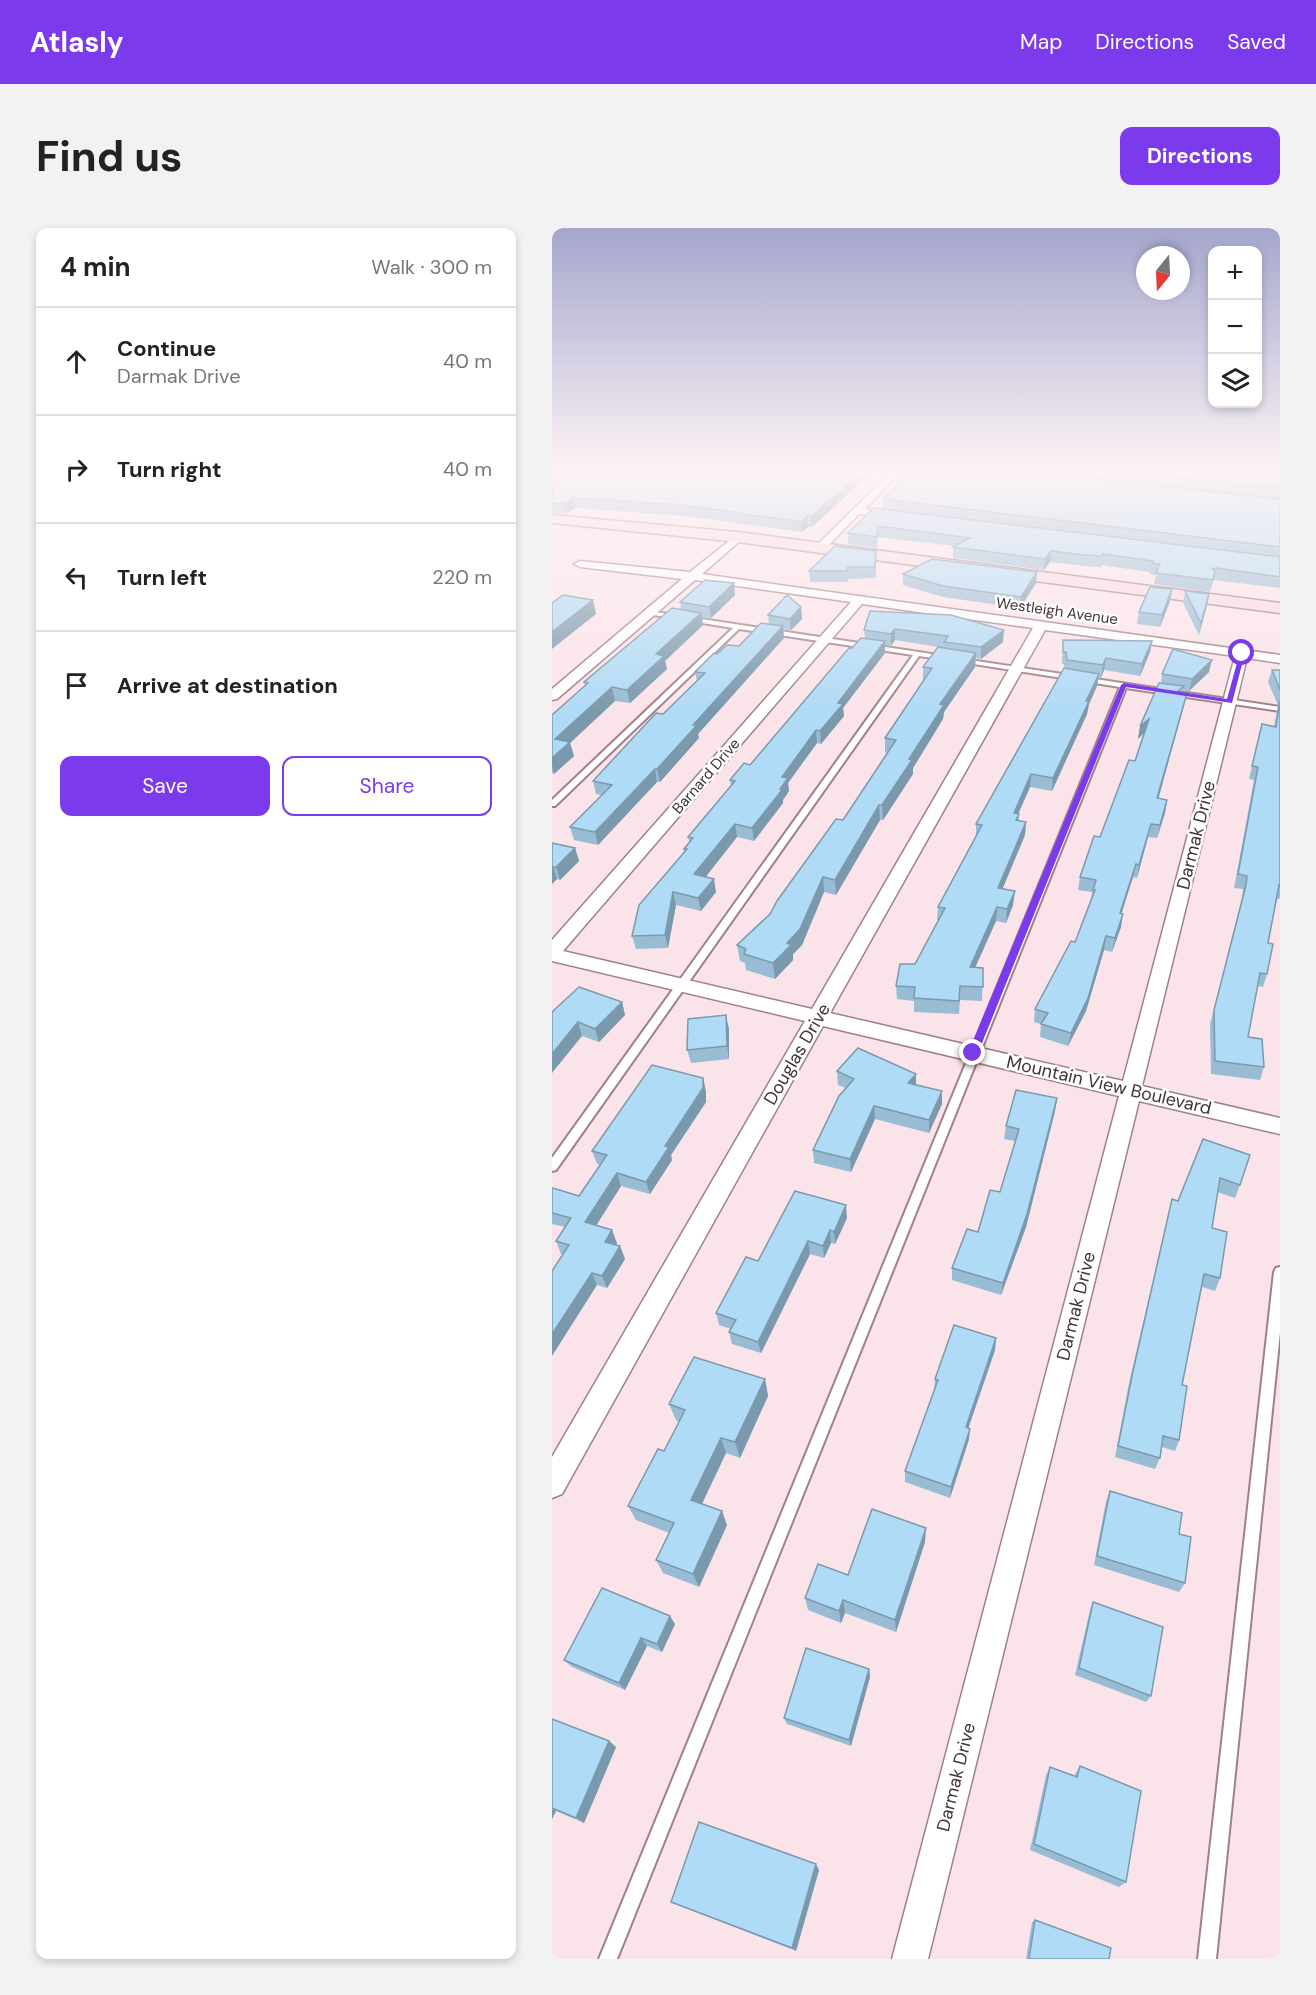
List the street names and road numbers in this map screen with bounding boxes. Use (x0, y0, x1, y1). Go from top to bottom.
street label: Westleigh Avenue (995, 593, 1119, 629)
street label: Barnard Drive (668, 734, 744, 818)
street label: Darmak Drive (1171, 778, 1221, 892)
street label: Douglas Drive (758, 999, 836, 1109)
street label: Mountain View Boulevard (1004, 1050, 1214, 1120)
street label: Darmak Drive (1051, 1249, 1101, 1363)
street label: Darmak Drive (931, 1720, 981, 1834)

